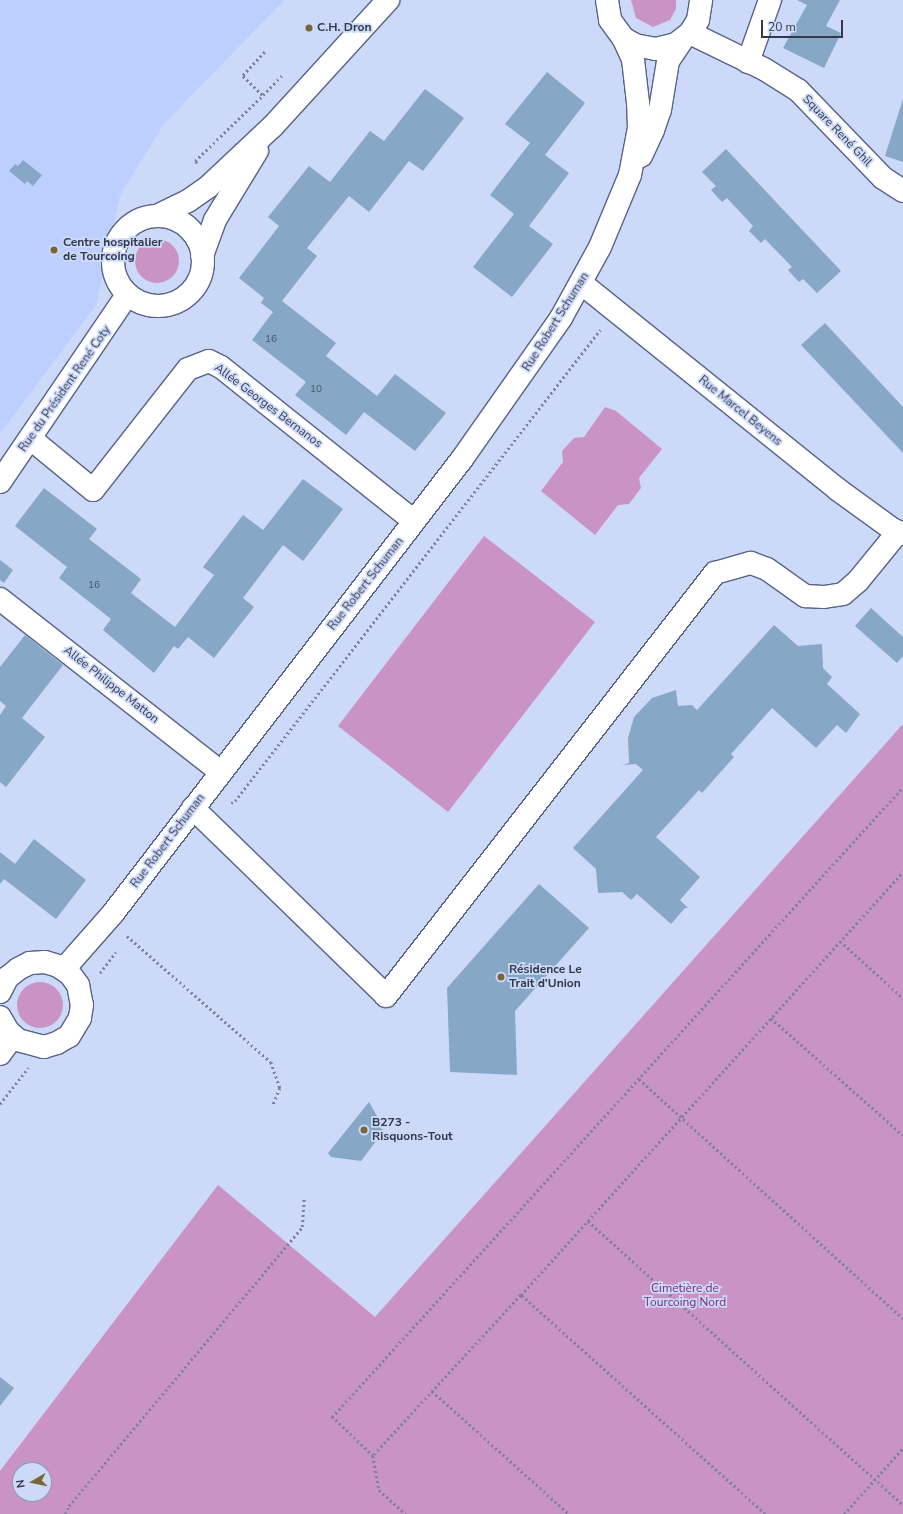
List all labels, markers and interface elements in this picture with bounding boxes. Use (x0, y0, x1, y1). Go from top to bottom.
scale bar (763, 12, 845, 38)
text: 20 m (768, 19, 796, 35)
place label: C.H. Dron (317, 21, 371, 35)
marker: C.H. Dron (304, 23, 314, 33)
street label: Square René Ghil (799, 92, 875, 170)
place label: Centre hospitalier de Tourcoing (63, 236, 163, 264)
marker: Centre hospitalier de Tourcoing (48, 244, 60, 256)
street label: Rue Robert Schuman (520, 270, 592, 374)
street label: Rue du Président René Coty (16, 323, 114, 455)
house number: 16 (265, 334, 277, 346)
street label: Allée Georges Bernanos (211, 361, 325, 451)
street label: Rue Marcel Beyens (695, 373, 785, 449)
house number: 10 (310, 384, 322, 396)
street label: Rue Robert Schuman (325, 535, 407, 633)
house number: 16 (88, 580, 100, 592)
street label: Allée Philippe Matton (60, 643, 162, 727)
street label: Rue Robert Schuman (128, 791, 208, 891)
place label: Résidence Le Trait d’Union (509, 963, 582, 991)
marker: Résidence Le Trait d’Union (496, 972, 506, 982)
place label: B273 - Risquons-Tout (372, 1116, 453, 1144)
marker: B273 - Risquons-Tout (359, 1125, 369, 1135)
park label: Cimetière de Tourcoing Nord (644, 1282, 726, 1310)
north arrow (12, 1462, 52, 1502)
text: N (13, 1479, 29, 1489)

